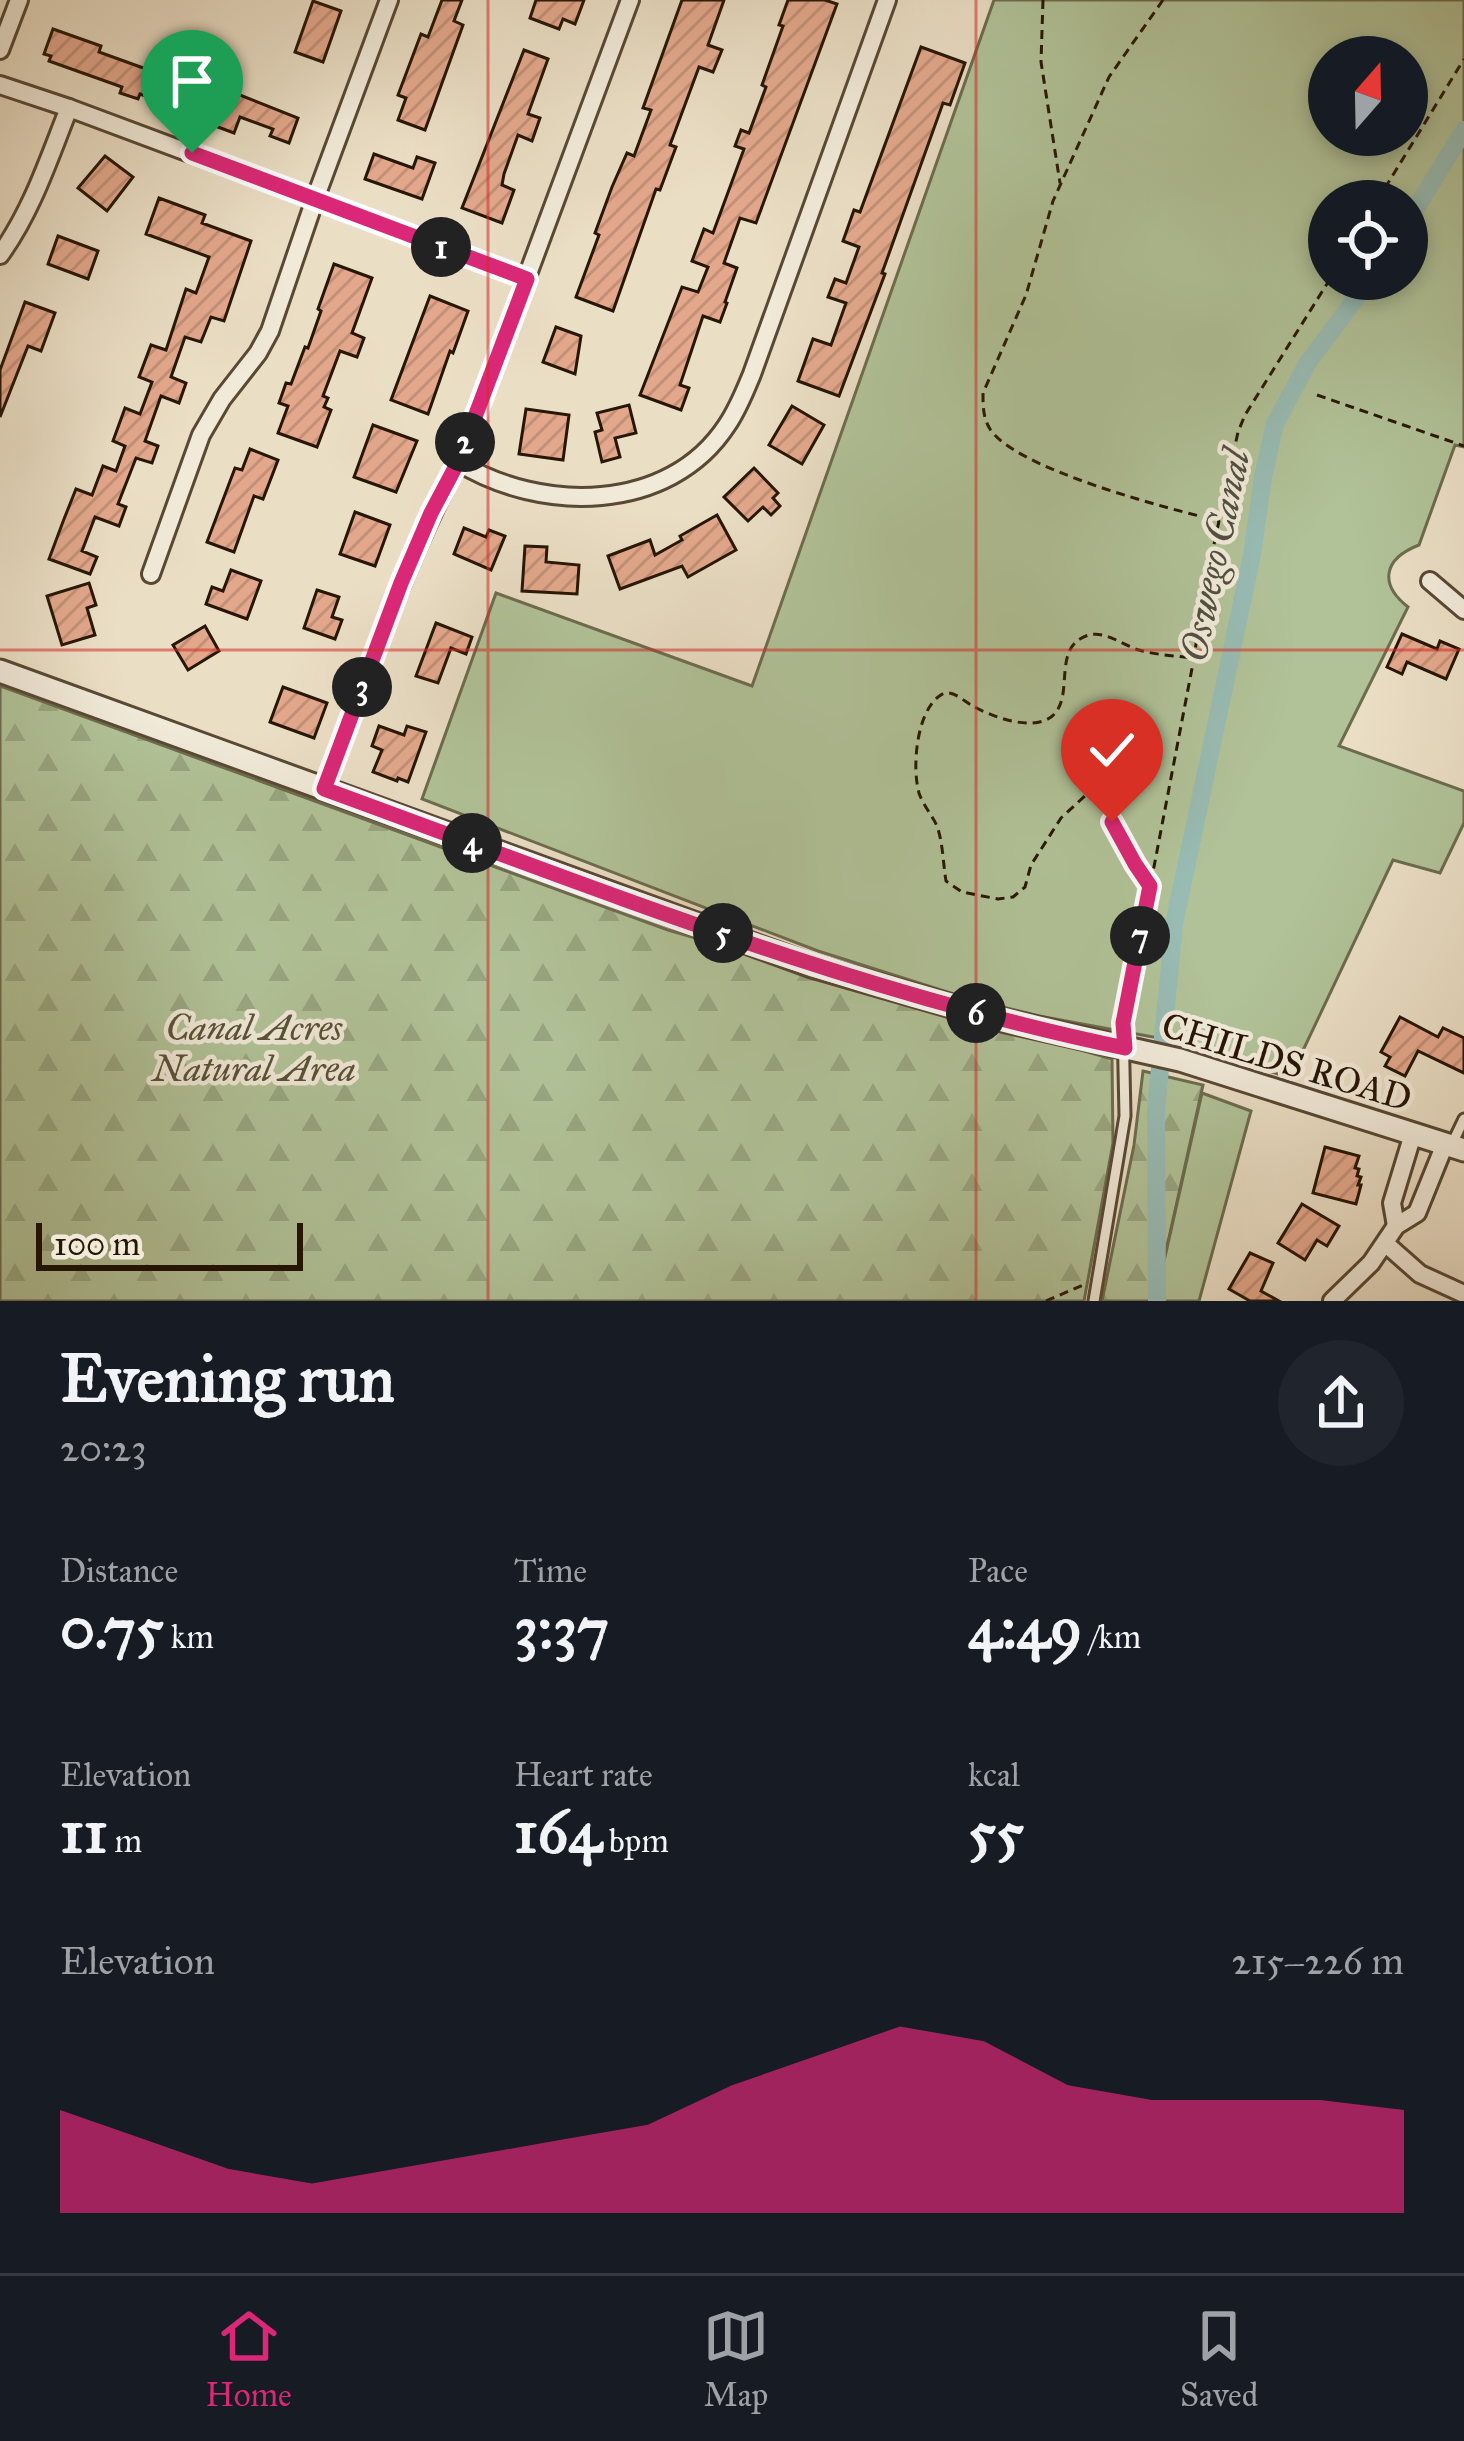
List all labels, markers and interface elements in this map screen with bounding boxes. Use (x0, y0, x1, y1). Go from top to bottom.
pin (141, 30, 243, 153)
north arrow (1308, 36, 1428, 156)
map controls (1308, 36, 1428, 300)
icon: arrive (159, 48, 225, 114)
button: locate (1308, 180, 1428, 300)
pin: 1 (411, 217, 471, 277)
text: 1 (434, 227, 448, 267)
pin: 2 (435, 412, 495, 472)
text: 2 (457, 422, 473, 462)
water label: Oswego Canal (1169, 442, 1262, 665)
pin: 3 (332, 657, 392, 717)
text: 3 (355, 667, 369, 707)
pin (1061, 699, 1163, 822)
icon: check (1079, 717, 1145, 783)
pin: 4 (442, 813, 502, 873)
text: 4 (463, 823, 481, 863)
pin: 5 (693, 903, 753, 963)
pin: 7 (1110, 906, 1170, 966)
text: 5 (715, 913, 731, 953)
text: 7 (1131, 916, 1149, 956)
pin: 6 (946, 983, 1006, 1043)
text: 6 (968, 993, 984, 1033)
street label: CHILDS ROAD (1157, 1003, 1417, 1121)
park label: Canal Acres Natural Area (150, 1006, 356, 1091)
scale bar (36, 1217, 303, 1270)
text: 100 m (54, 1224, 140, 1264)
text: Evening run (60, 1338, 395, 1419)
button: share (1278, 1340, 1404, 1466)
text: 20:23 (60, 1424, 147, 1472)
text: Distance (60, 1551, 178, 1591)
text: Time (514, 1551, 587, 1591)
text: Pace (968, 1551, 1028, 1591)
text: 0.75 (60, 1591, 164, 1664)
text: 3:37 (514, 1591, 609, 1664)
text: 4:49 (968, 1591, 1082, 1664)
text: km (164, 1617, 214, 1657)
text: /km (1082, 1617, 1141, 1657)
text: Elevation (60, 1755, 191, 1795)
text: Heart rate (514, 1755, 653, 1795)
text: kcal (968, 1755, 1020, 1795)
text: 11 (60, 1795, 107, 1868)
text: 164 (514, 1795, 602, 1868)
text: 55 (968, 1795, 1024, 1868)
text: m (107, 1821, 142, 1861)
text: bpm (602, 1821, 669, 1861)
text: Elevation (60, 1937, 215, 1985)
text: 215–226 m (1232, 1937, 1404, 1985)
tab: Home (206, 2303, 292, 2415)
tab: Map (703, 2303, 769, 2415)
tab: Saved (1180, 2303, 1258, 2415)

